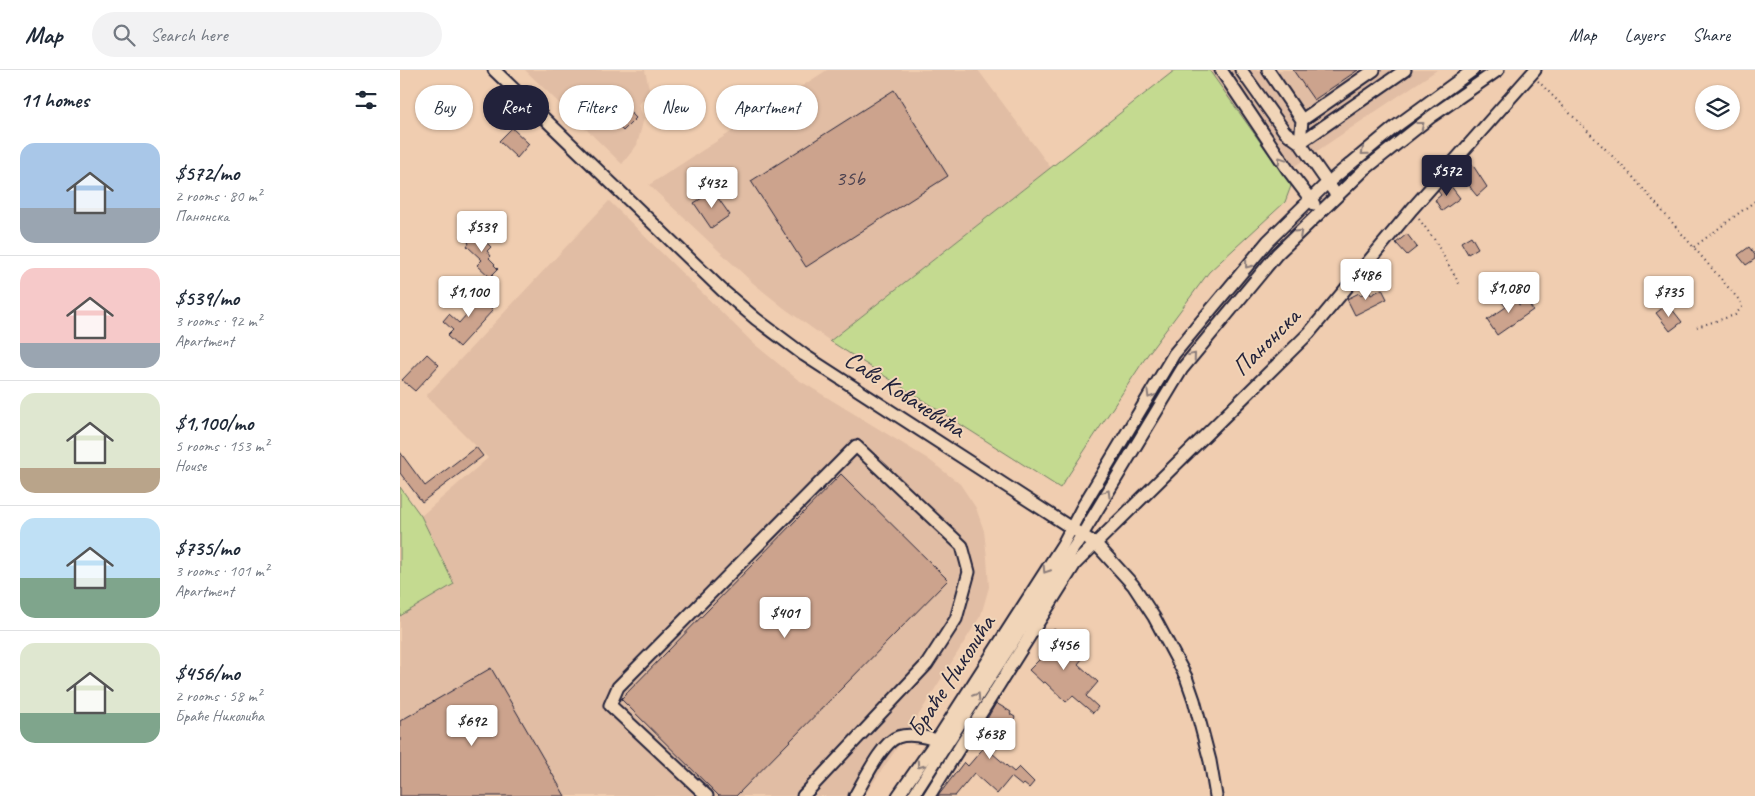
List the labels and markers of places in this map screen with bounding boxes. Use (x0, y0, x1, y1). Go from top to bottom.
pin: $572 (1417, 154, 1477, 197)
pin: $432 (682, 166, 742, 209)
pin: $539 (452, 210, 512, 253)
pin: $486 (1336, 258, 1396, 301)
pin: $1,080 (1468, 272, 1550, 314)
pin: $1,100 (428, 276, 510, 318)
pin: $735 (1639, 276, 1699, 318)
pin: $401 (755, 596, 815, 639)
pin: $456 (1034, 628, 1094, 671)
pin: $692 (442, 704, 502, 747)
pin: $638 (960, 718, 1020, 760)

